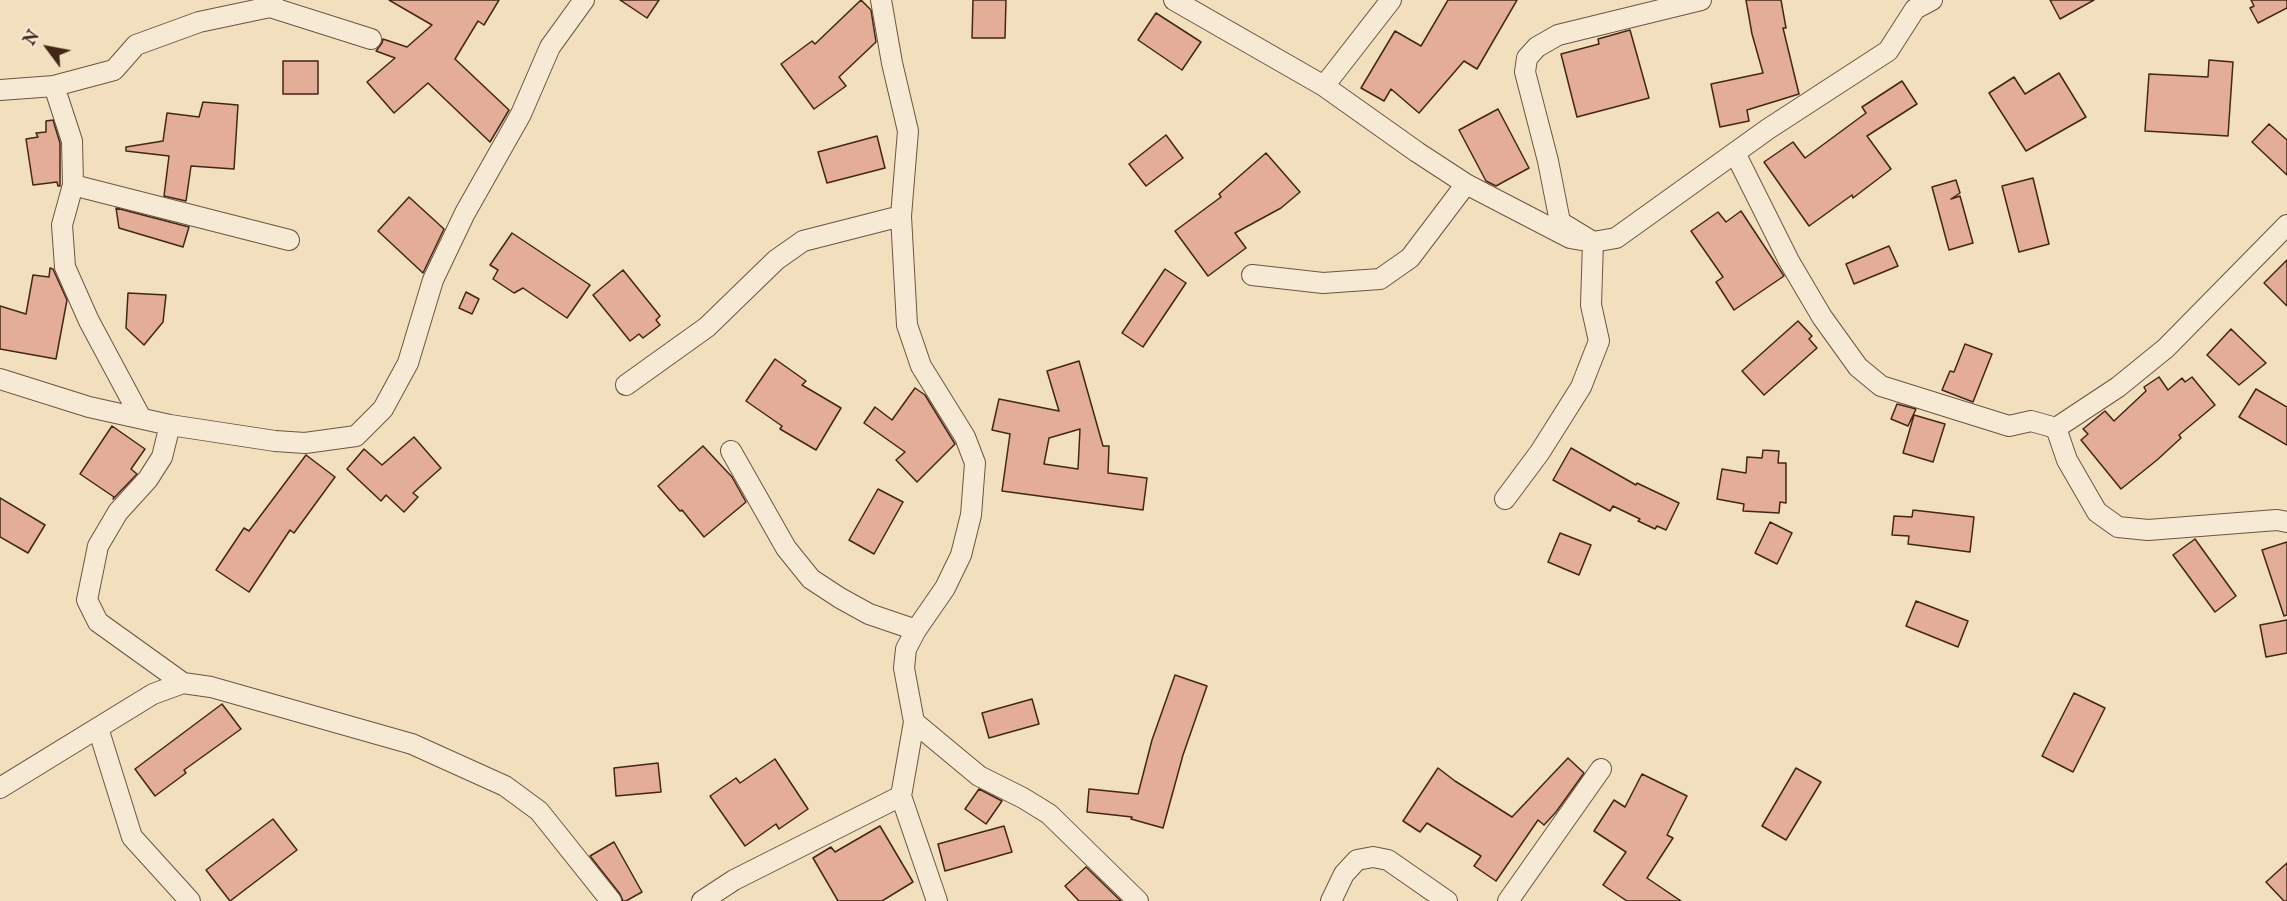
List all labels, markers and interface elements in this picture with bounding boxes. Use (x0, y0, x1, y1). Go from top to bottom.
north arrow (18, 18, 78, 78)
text: N (21, 27, 45, 50)

